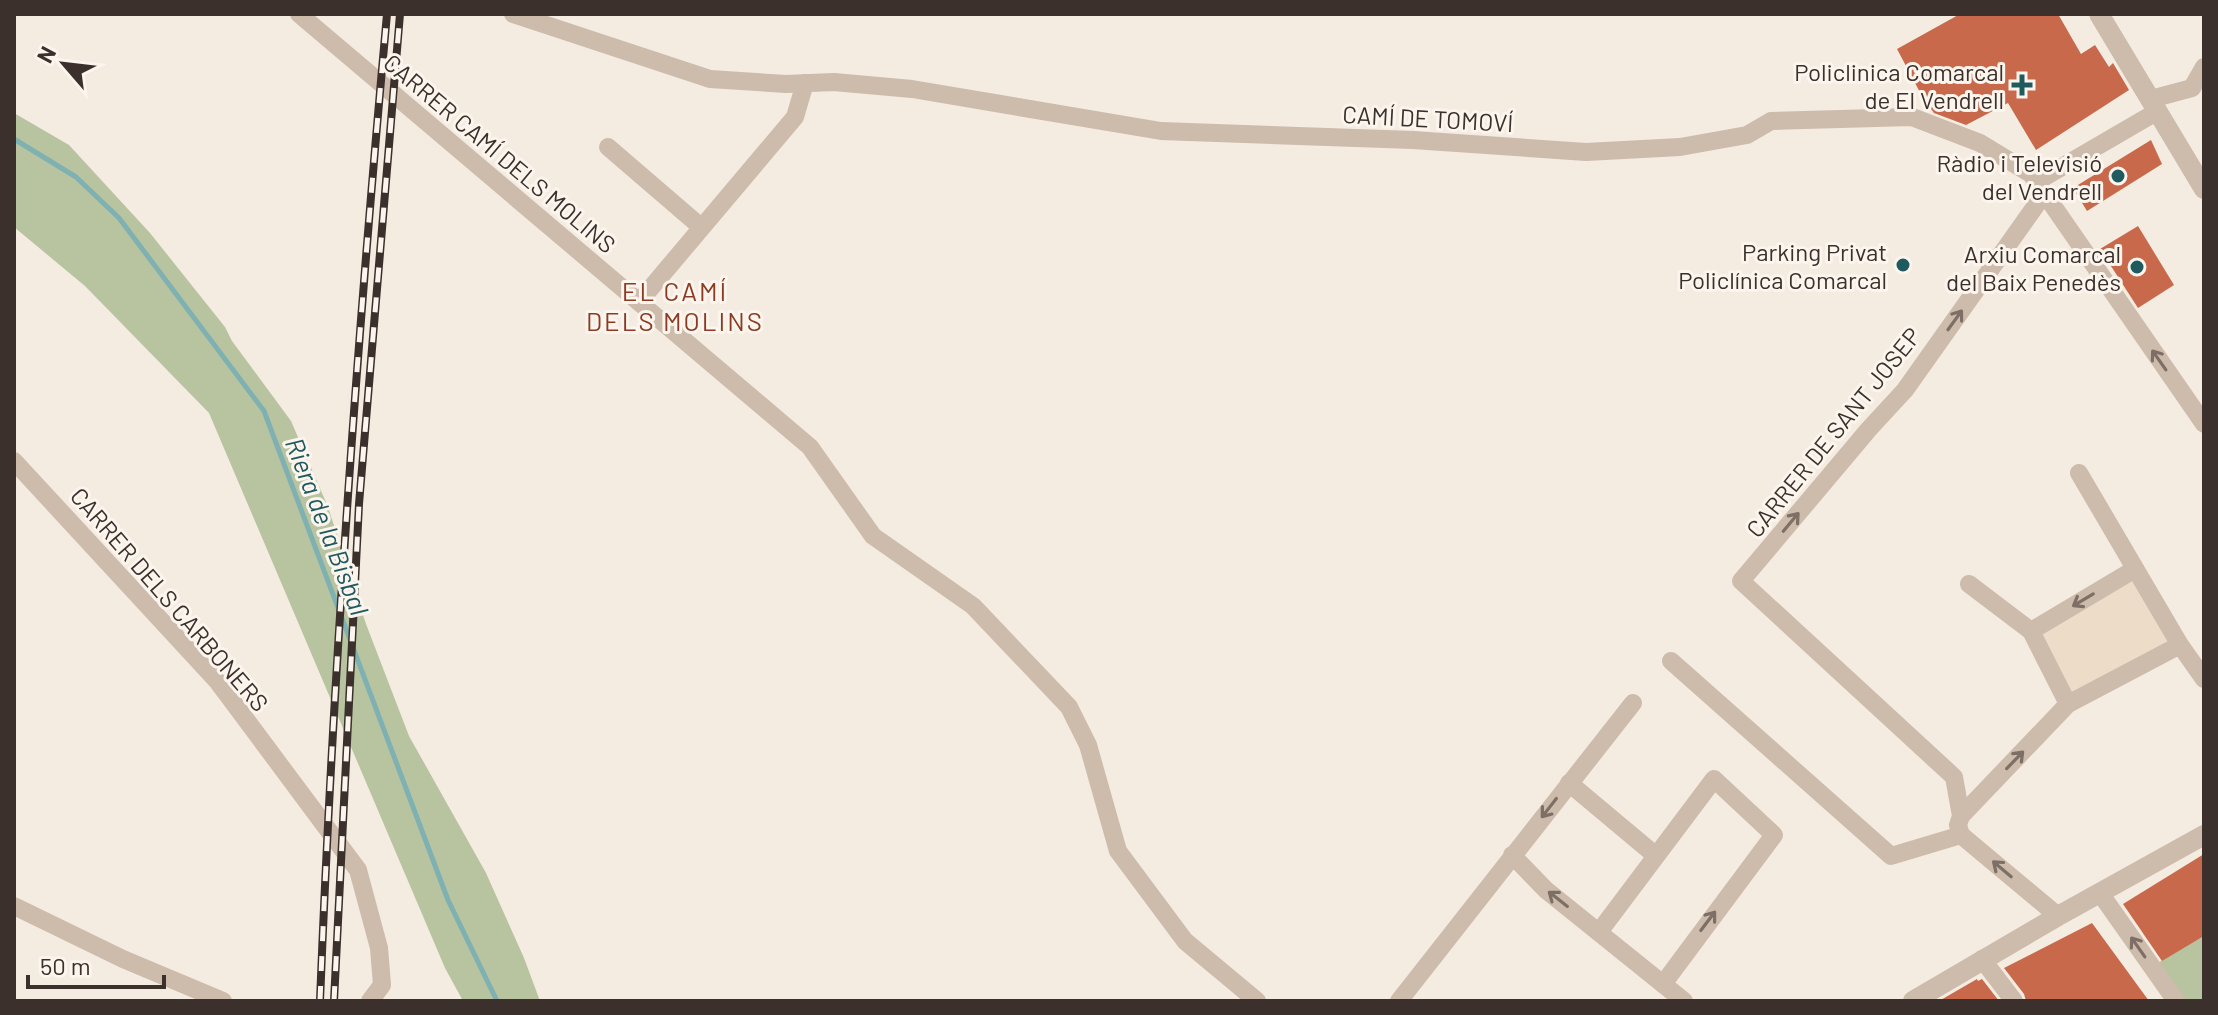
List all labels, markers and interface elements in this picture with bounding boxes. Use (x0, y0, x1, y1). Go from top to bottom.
north arrow (24, 24, 104, 104)
text: N (31, 42, 60, 67)
street label: CARRER CAMÍ DELS MOLINS (378, 47, 622, 259)
place label: Policlinica Comarcal de El Vendrell (1794, 57, 2004, 114)
marker: Policlinica Comarcal de El Vendrell (2011, 74, 2033, 96)
street label: CAMÍ DE TOMOVÍ (1342, 99, 1514, 137)
place label: Ràdio i Televisió del Vendrell (1936, 148, 2102, 205)
marker: Ràdio i Televisió del Vendrell (2109, 167, 2127, 185)
place label: Parking Privat Policlínica Comarcal (1678, 237, 1887, 294)
place label: Arxiu Comarcal del Baix Penedès (1946, 239, 2121, 296)
marker: Parking Privat Policlínica Comarcal (1894, 256, 1912, 274)
marker: Arxiu Comarcal del Baix Penedès (2128, 258, 2146, 276)
district label: EL CAMÍ DELS MOLINS (586, 275, 764, 336)
one-way arrow (1946, 310, 1963, 331)
street label: CARRER DE SANT JOSEP (1740, 321, 1926, 543)
one-way arrow (2151, 350, 2167, 372)
water label: Riera de la Bisbal (280, 433, 376, 619)
street label: CARRER DELS CARBONERS (65, 481, 275, 717)
one-way arrow (1782, 512, 1800, 532)
one-way arrow (2072, 592, 2095, 608)
one-way arrow (2006, 750, 2025, 770)
one-way arrow (1540, 797, 1558, 818)
one-way arrow (1992, 860, 2012, 878)
one-way arrow (1548, 891, 1569, 908)
one-way arrow (1700, 911, 1717, 932)
one-way arrow (2130, 936, 2146, 958)
scale bar (28, 939, 164, 989)
text: 50 m (40, 951, 91, 980)

